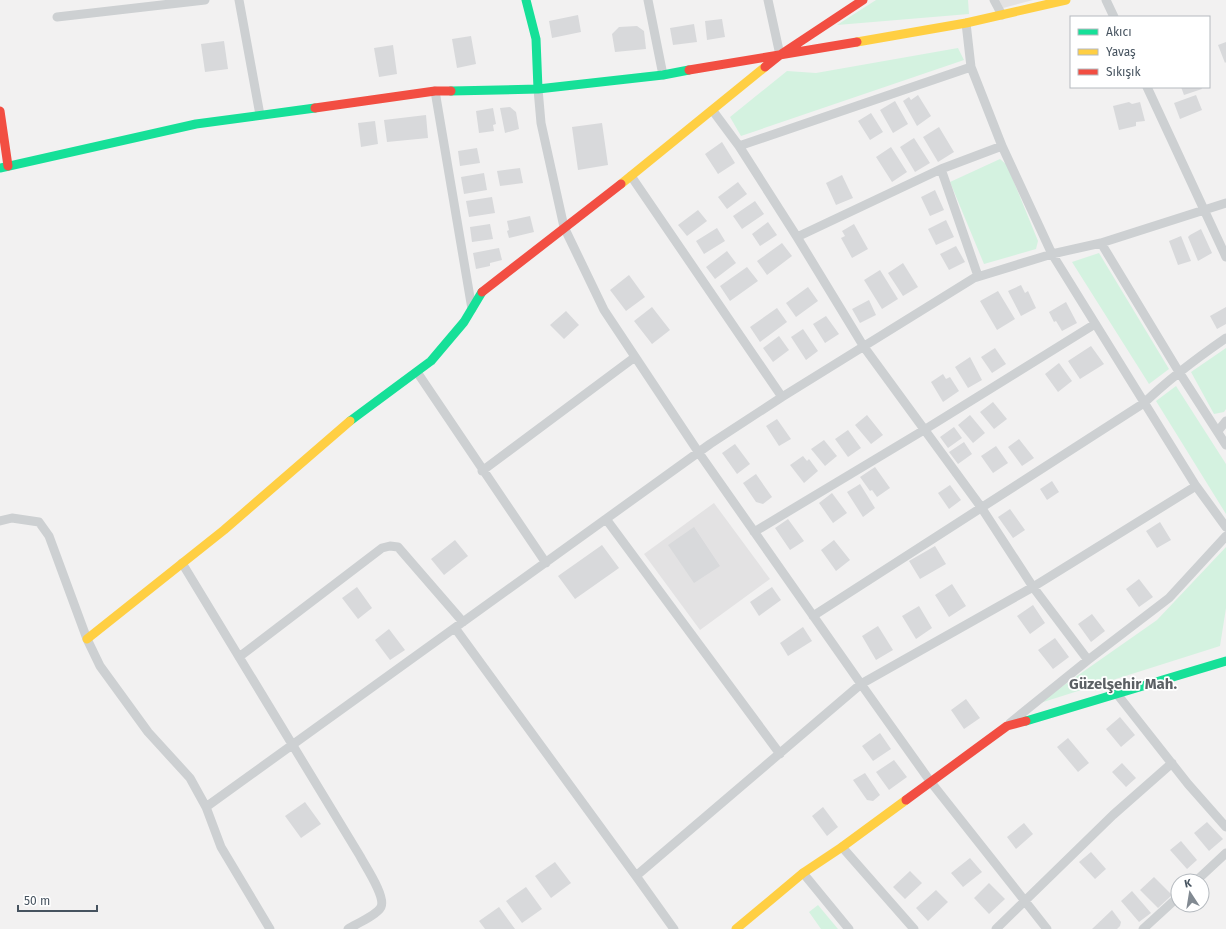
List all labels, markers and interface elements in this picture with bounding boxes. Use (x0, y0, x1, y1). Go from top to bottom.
legend (1070, 16, 1210, 88)
text: Akıcı (1106, 25, 1132, 39)
text: Yavaş (1106, 45, 1136, 59)
text: Sıkışık (1106, 65, 1141, 79)
district label: Güzelşehir Mah. (1069, 675, 1177, 694)
north arrow (1170, 873, 1210, 913)
text: K (1183, 876, 1194, 891)
scale bar (18, 887, 97, 913)
text: 50 m (24, 894, 50, 908)

